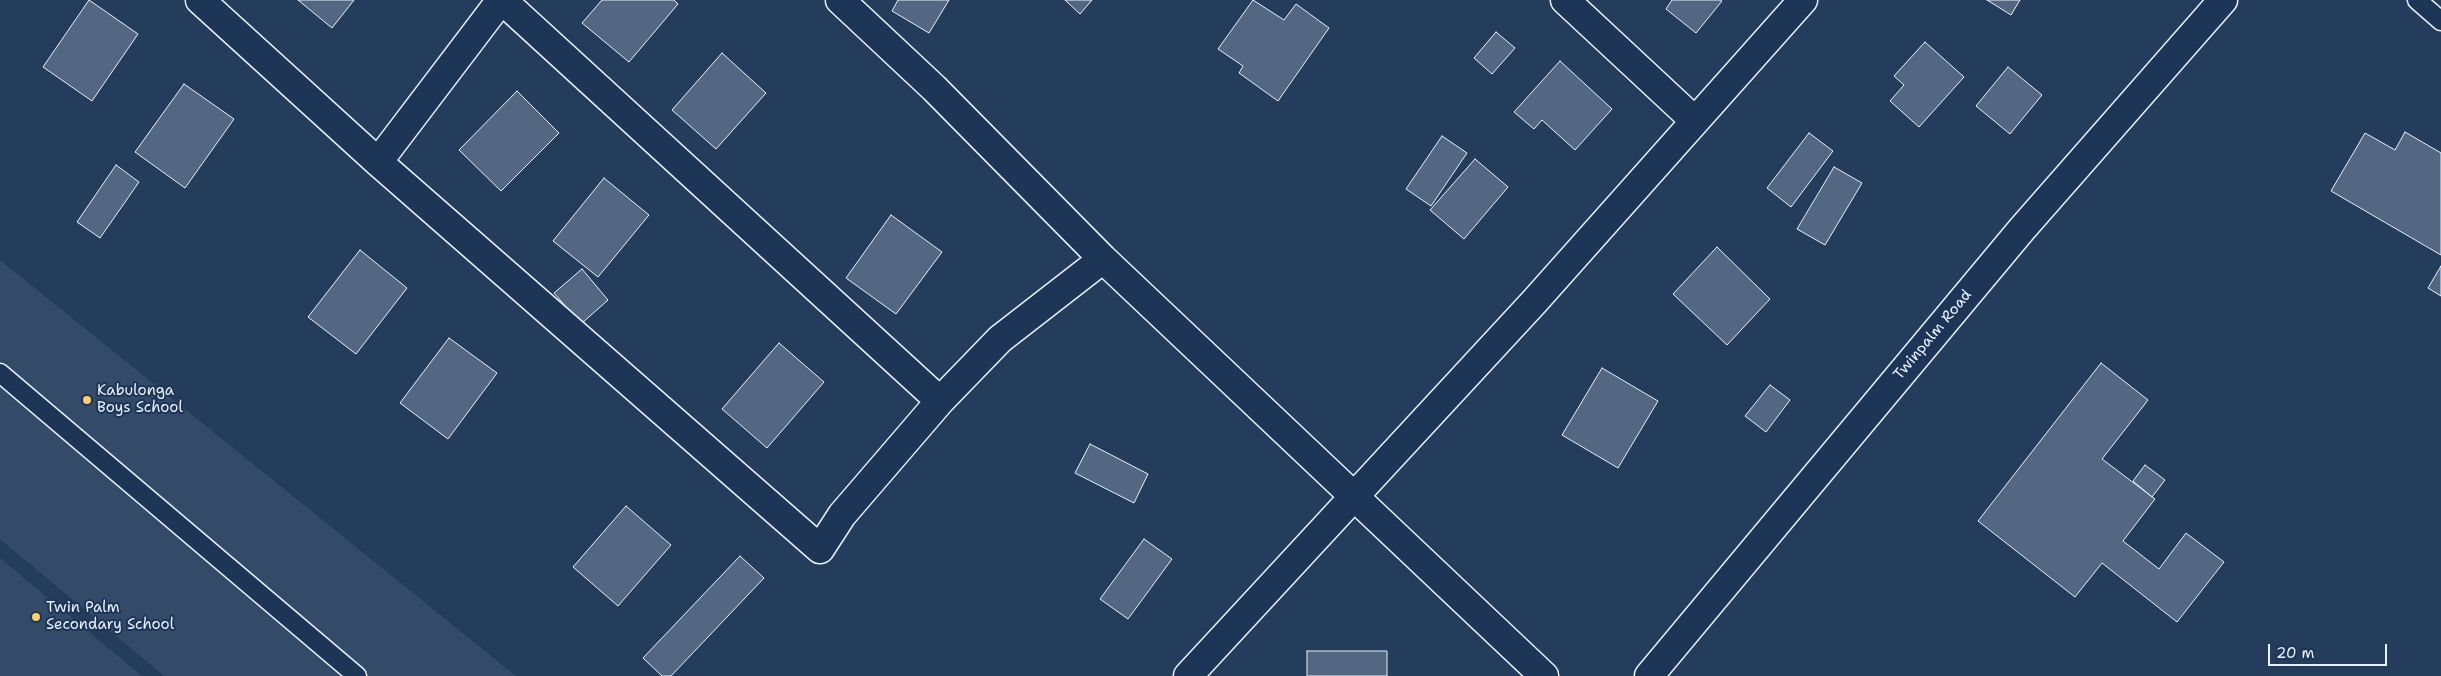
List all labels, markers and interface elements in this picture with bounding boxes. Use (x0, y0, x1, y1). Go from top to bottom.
street label: Twinpalm Road (1890, 286, 1976, 384)
place label: Kabulonga Boys School (97, 382, 183, 417)
marker: Kabulonga Boys School (81, 394, 93, 406)
place label: Twin Palm Secondary School (46, 599, 174, 634)
marker: Twin Palm Secondary School (30, 611, 42, 623)
scale bar (2271, 634, 2390, 666)
text: 20 m (2276, 643, 2315, 663)

